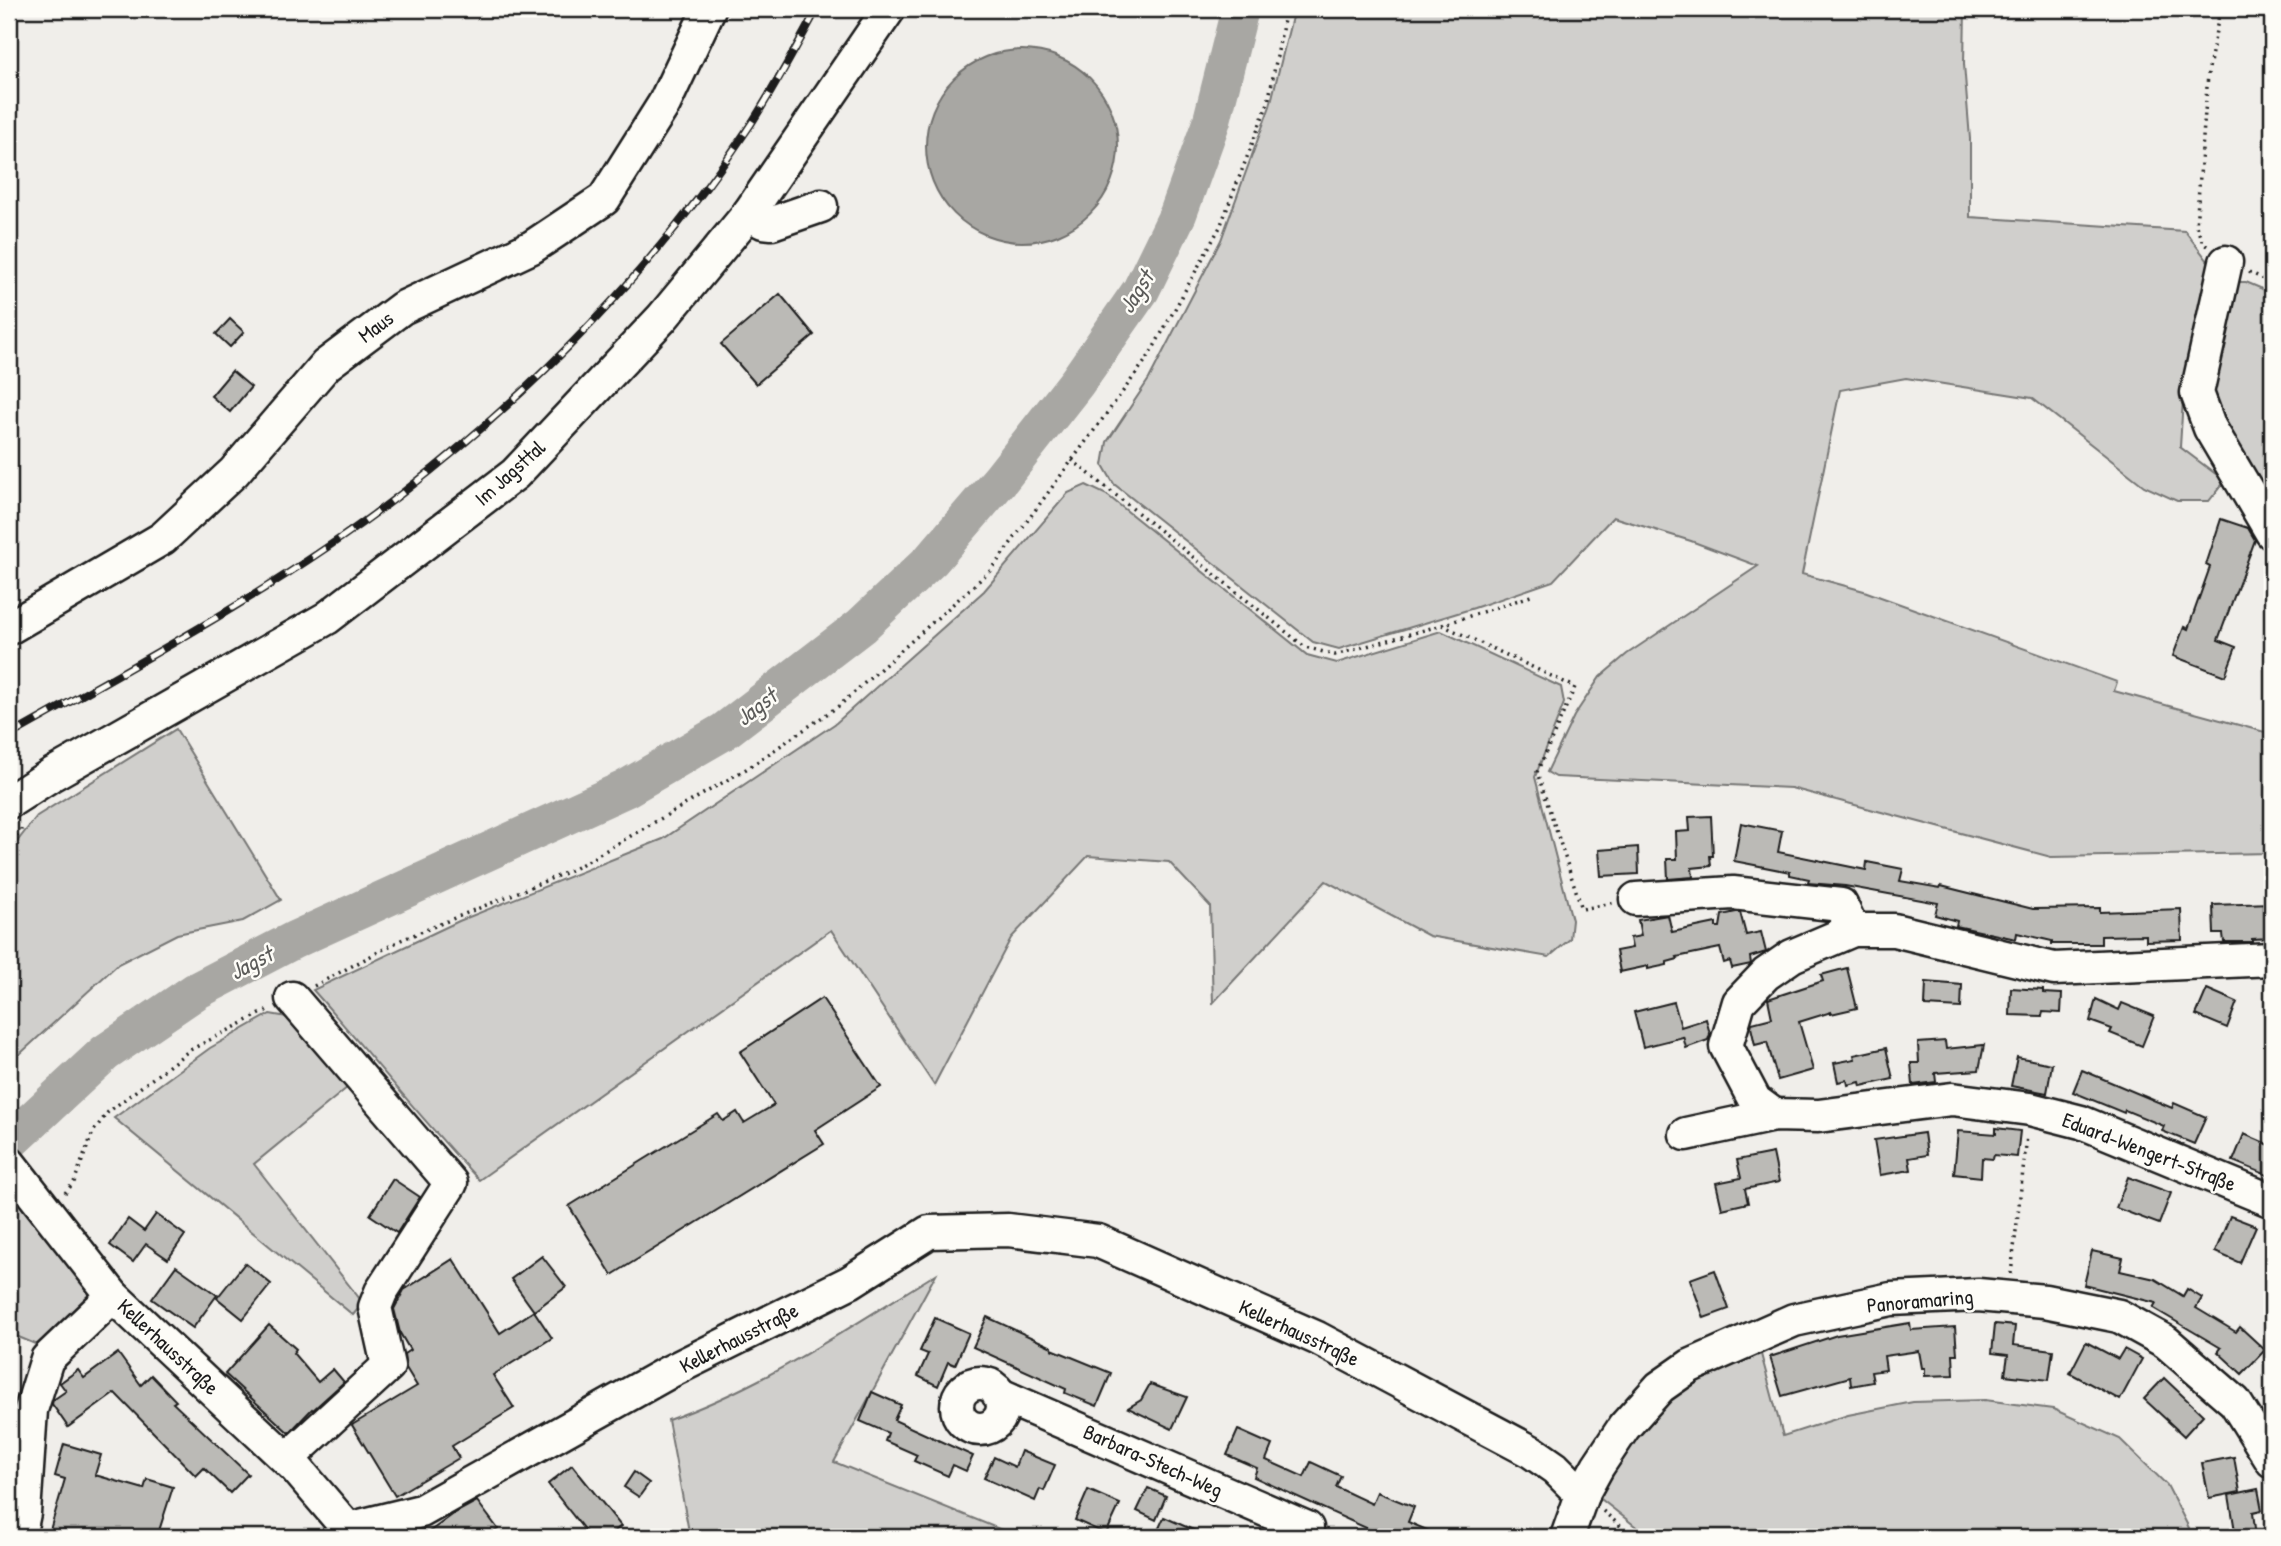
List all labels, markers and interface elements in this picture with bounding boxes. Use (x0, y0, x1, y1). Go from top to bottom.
water label: Jagst (1111, 262, 1163, 319)
street label: Maus (352, 304, 399, 349)
street label: Im Jagsttal (468, 433, 552, 512)
water label: Jagst (729, 679, 786, 733)
water label: Jagst (224, 937, 281, 988)
street label: Eduard-Wengert-Straße (2058, 1105, 2240, 1198)
street label: Panoramaring (1866, 1281, 1974, 1320)
street label: Kellerhausstraße (111, 1292, 226, 1401)
street label: Kellerhausstraße (1234, 1292, 1364, 1373)
street label: Kellerhausstraße (675, 1295, 803, 1380)
street label: Barbara-Stech-Weg (1079, 1417, 1228, 1504)

